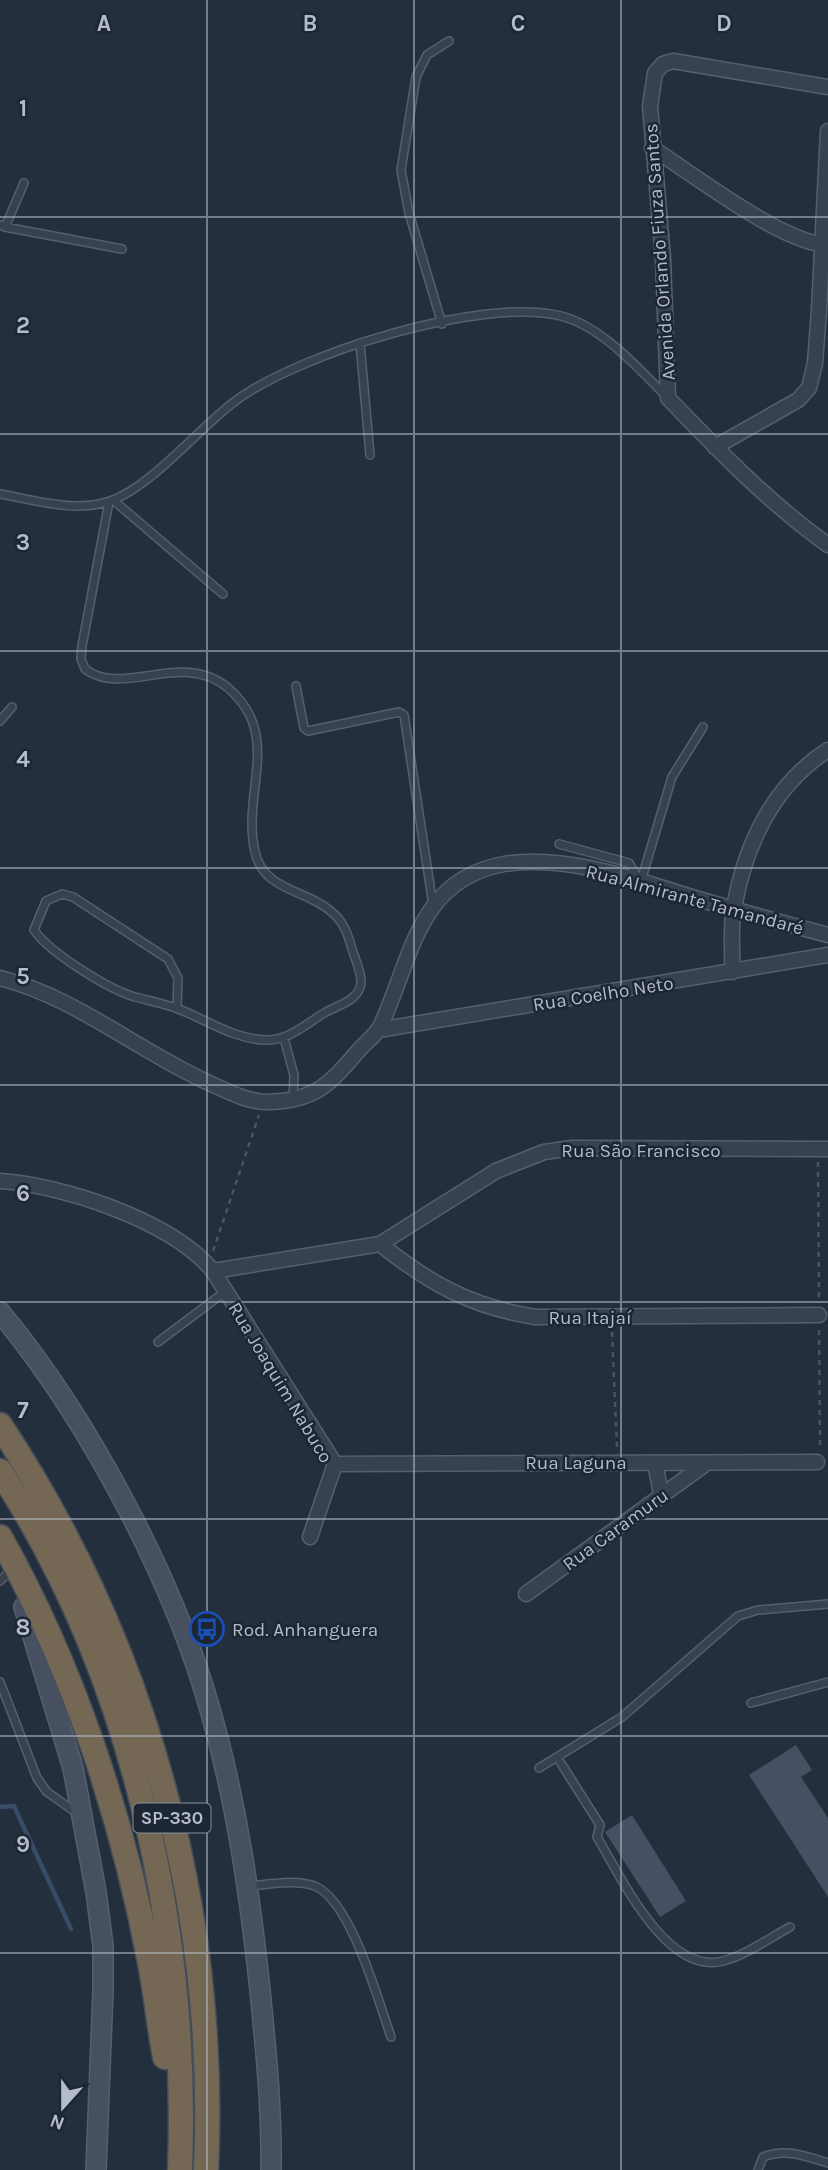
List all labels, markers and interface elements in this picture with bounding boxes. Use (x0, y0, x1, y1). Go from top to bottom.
text: A (97, 10, 111, 37)
text: B (303, 10, 317, 37)
text: C (511, 10, 525, 37)
text: D (716, 10, 732, 37)
text: 1 (19, 95, 27, 122)
street label: Avenida Orlando Fiuza Santos (640, 123, 680, 381)
text: 2 (16, 312, 30, 339)
text: 3 (16, 529, 30, 556)
text: 4 (16, 746, 30, 773)
street label: Rua Almirante Tamandaré (584, 860, 806, 940)
text: 5 (16, 963, 30, 990)
street label: Rua Coelho Neto (531, 972, 675, 1016)
street label: Rua São Francisco (561, 1140, 721, 1162)
text: 6 (16, 1180, 30, 1207)
street label: Rua Joaquim Nabuco (223, 1298, 337, 1467)
street label: Rua Itajaí (548, 1307, 632, 1329)
text: 7 (17, 1397, 29, 1424)
street label: Rua Laguna (525, 1452, 627, 1474)
street label: Rua Caramuru (558, 1484, 673, 1576)
bus stop icon: Rod. Anhanguera (188, 1610, 226, 1648)
text: 8 (16, 1614, 30, 1641)
place label: Rod. Anhanguera (232, 1619, 378, 1641)
road number: SP-330 (134, 1804, 210, 1832)
text: 9 (16, 1831, 30, 1858)
north arrow (28, 2072, 98, 2142)
text: N (47, 2109, 68, 2135)

